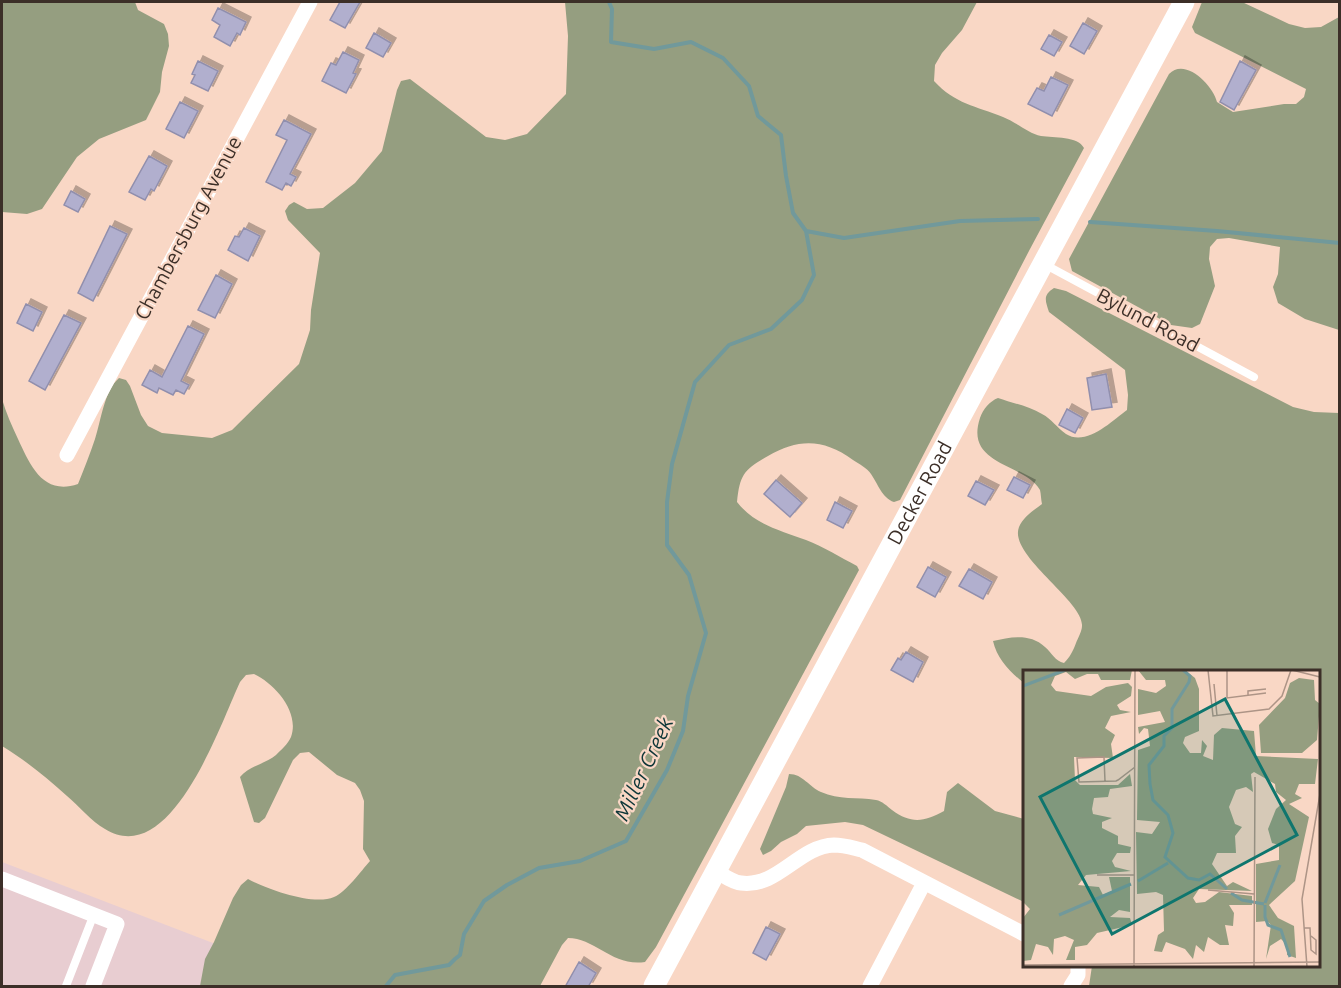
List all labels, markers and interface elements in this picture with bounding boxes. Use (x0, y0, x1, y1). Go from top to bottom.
street label: Chambersburg Avenue (129, 132, 246, 323)
street label: Bylund Road (1093, 283, 1203, 356)
street label: Decker Road (882, 437, 956, 548)
inset map (1023, 670, 1320, 967)
water label: Miller Creek (609, 713, 678, 824)

